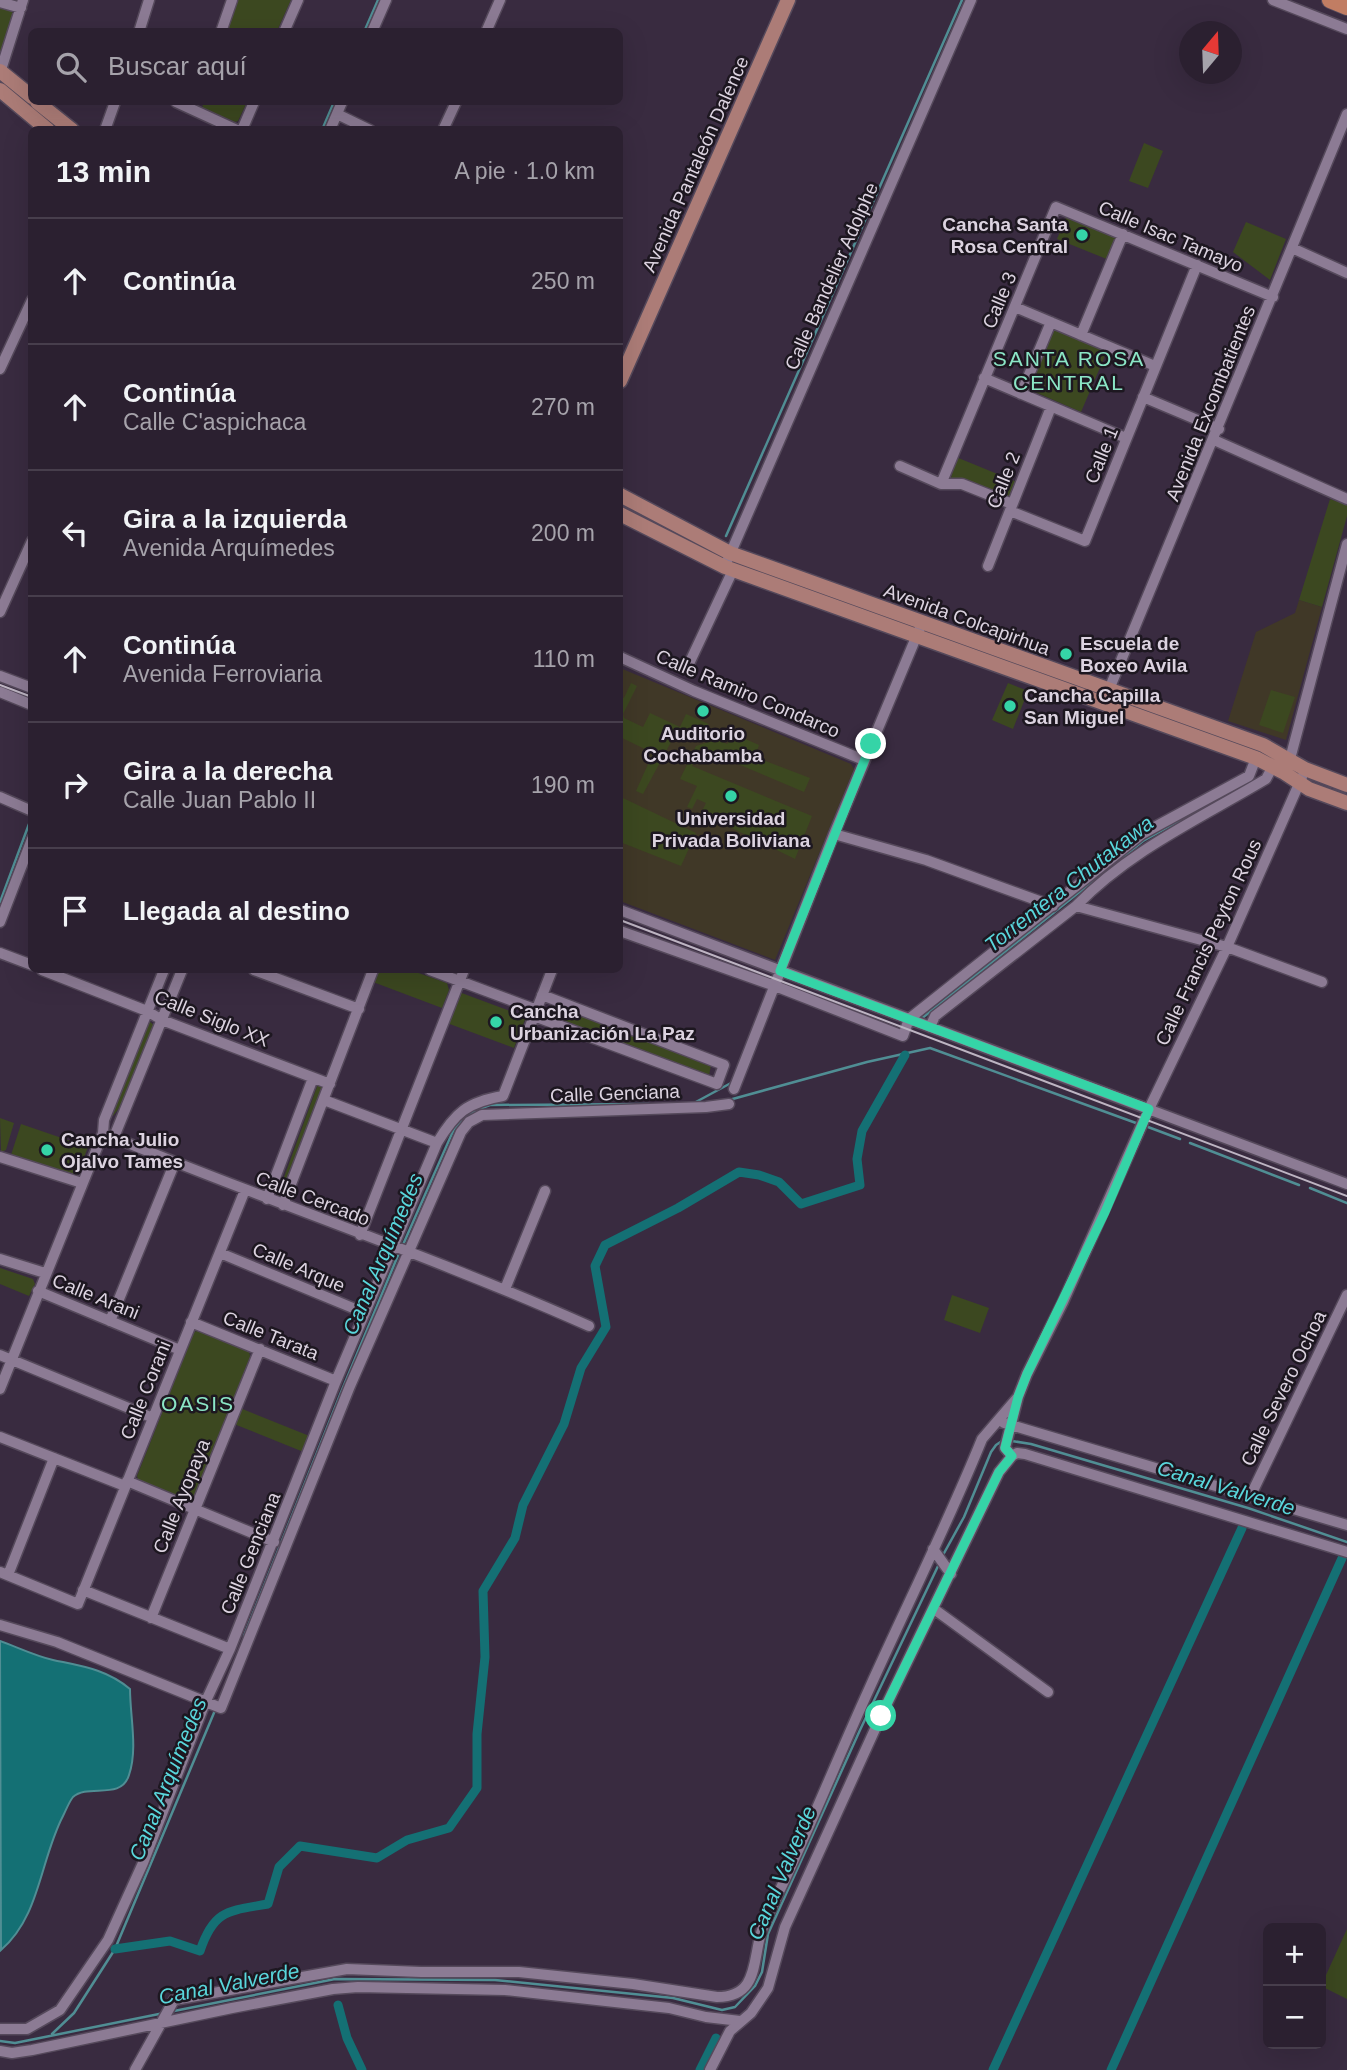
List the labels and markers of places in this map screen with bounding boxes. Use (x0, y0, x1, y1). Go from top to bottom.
place label: Cancha Santa Rosa Central (942, 214, 1068, 257)
marker: Cancha Santa Rosa Central (1074, 227, 1090, 243)
place label: Escuela de Boxeo Avila (1080, 633, 1188, 676)
marker: Escuela de Boxeo Avila (1058, 646, 1074, 662)
place label: Cancha Capilla San Miguel (1024, 685, 1161, 728)
marker: Cancha Capilla San Miguel (1002, 698, 1018, 714)
marker: Auditorio Cochabamba (695, 703, 711, 719)
place label: Auditorio Cochabamba (643, 723, 763, 766)
marker: Universidad Privada Boliviana (723, 788, 739, 804)
place label: Universidad Privada Boliviana (652, 808, 811, 851)
place label: Cancha Urbanización La Paz (510, 1001, 695, 1044)
marker: Cancha Urbanización La Paz (488, 1014, 504, 1030)
place label: Cancha Julio Ojalvo Tames (61, 1129, 183, 1172)
marker: Cancha Julio Ojalvo Tames (39, 1142, 55, 1158)

